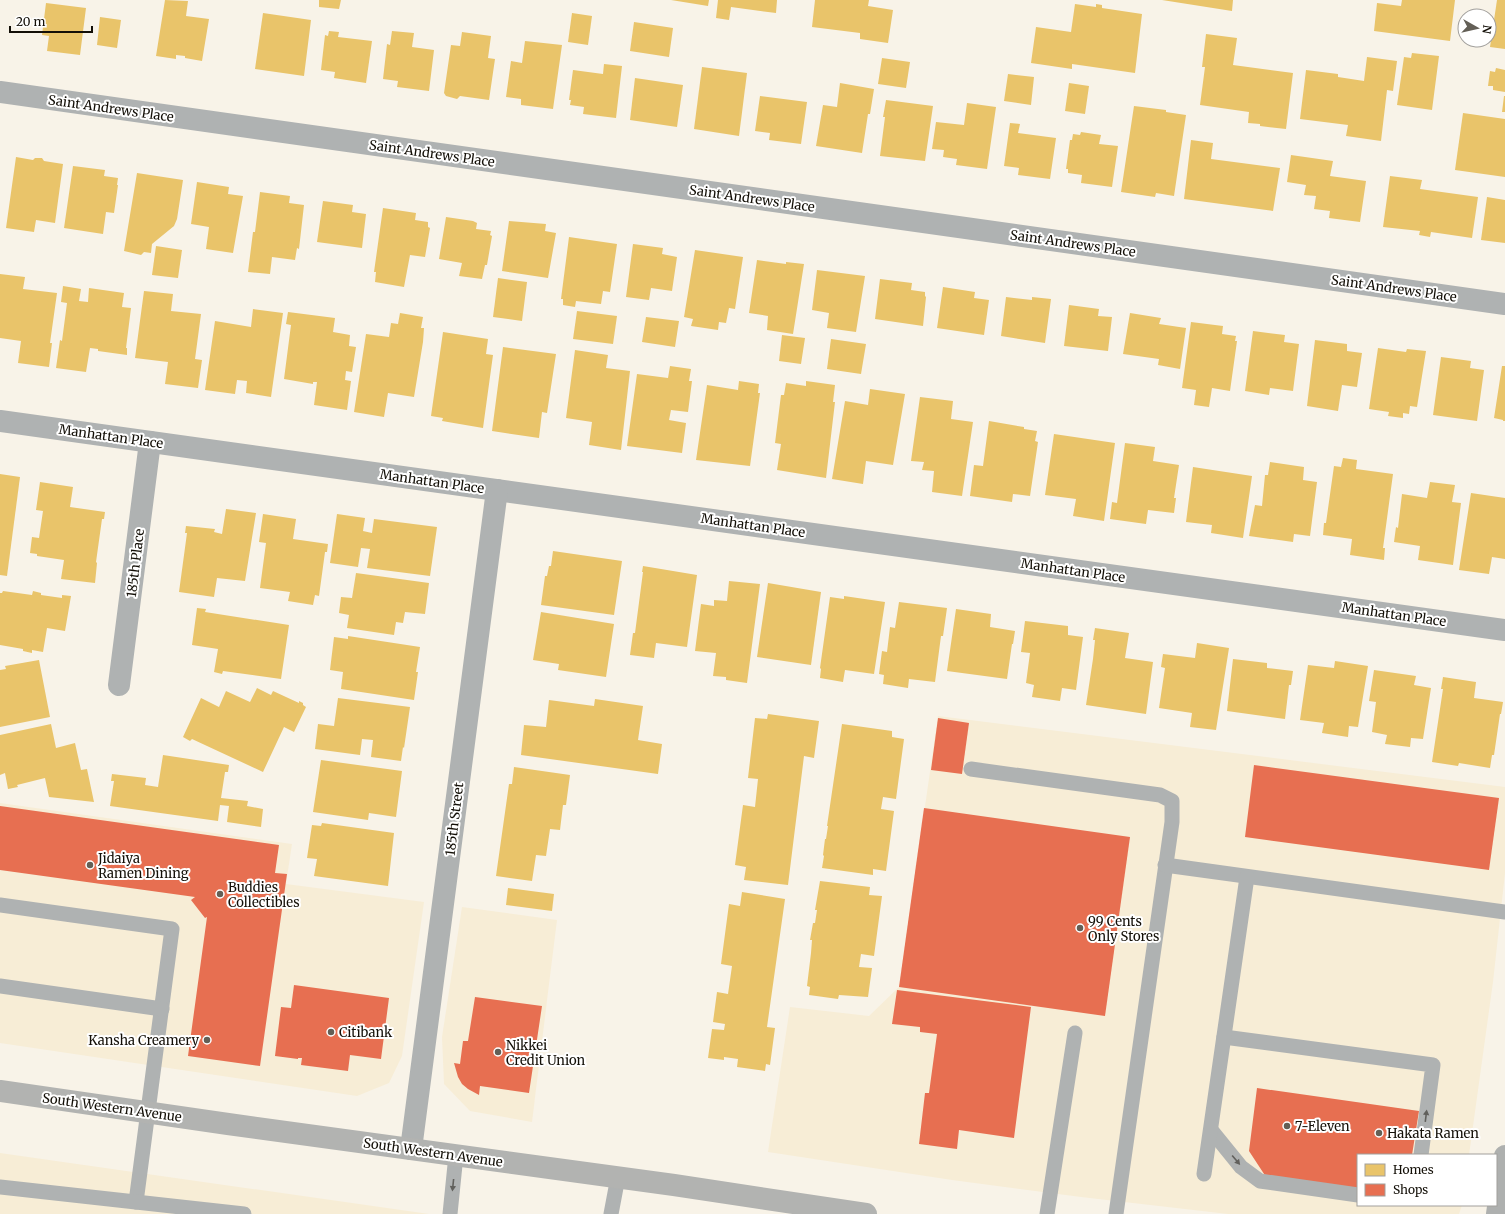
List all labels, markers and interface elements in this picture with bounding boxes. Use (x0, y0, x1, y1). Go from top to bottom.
scale bar (10, 8, 92, 34)
north arrow (1457, 8, 1497, 48)
text: 20 m (16, 14, 45, 29)
text: N (1479, 24, 1494, 35)
street label: Saint Andrews Place (47, 91, 175, 126)
street label: Saint Andrews Place (368, 136, 496, 171)
street label: Saint Andrews Place (688, 181, 816, 216)
street label: Saint Andrews Place (1009, 226, 1137, 261)
street label: Saint Andrews Place (1330, 271, 1458, 306)
street label: Manhattan Place (58, 421, 164, 452)
street label: Manhattan Place (379, 466, 485, 497)
street label: Manhattan Place (700, 510, 806, 541)
street label: 185th Place (123, 528, 148, 598)
street label: Manhattan Place (1020, 555, 1126, 586)
street label: Manhattan Place (1341, 599, 1447, 630)
street label: 185th Street (442, 781, 467, 857)
place label: Jidaiya Ramen Dining (97, 850, 189, 882)
marker: Jidaiya Ramen Dining (85, 860, 95, 870)
place label: Buddies Collectibles (228, 879, 300, 911)
marker: Buddies Collectibles (215, 889, 225, 899)
place label: 99 Cents Only Stores (1088, 913, 1159, 945)
marker: 99 Cents Only Stores (1075, 923, 1085, 933)
place label: Citibank (339, 1024, 393, 1041)
marker: Citibank (326, 1027, 336, 1037)
place label: Kansha Creamery (88, 1032, 199, 1049)
marker: Kansha Creamery (202, 1035, 212, 1045)
place label: Nikkei Credit Union (506, 1037, 586, 1069)
marker: Nikkei Credit Union (493, 1047, 503, 1057)
street label: South Western Avenue (41, 1089, 183, 1126)
one-way arrow (1423, 1110, 1429, 1122)
place label: 7-Eleven (1295, 1118, 1350, 1135)
marker: 7-Eleven (1282, 1121, 1292, 1131)
place label: Hakata Ramen (1387, 1125, 1479, 1142)
marker: Hakata Ramen (1374, 1128, 1384, 1138)
street label: South Western Avenue (362, 1134, 504, 1171)
legend (1357, 1154, 1497, 1206)
one-way arrow (1231, 1155, 1240, 1166)
text: Homes (1393, 1162, 1434, 1177)
one-way arrow (450, 1179, 457, 1191)
text: Shops (1393, 1182, 1428, 1197)

